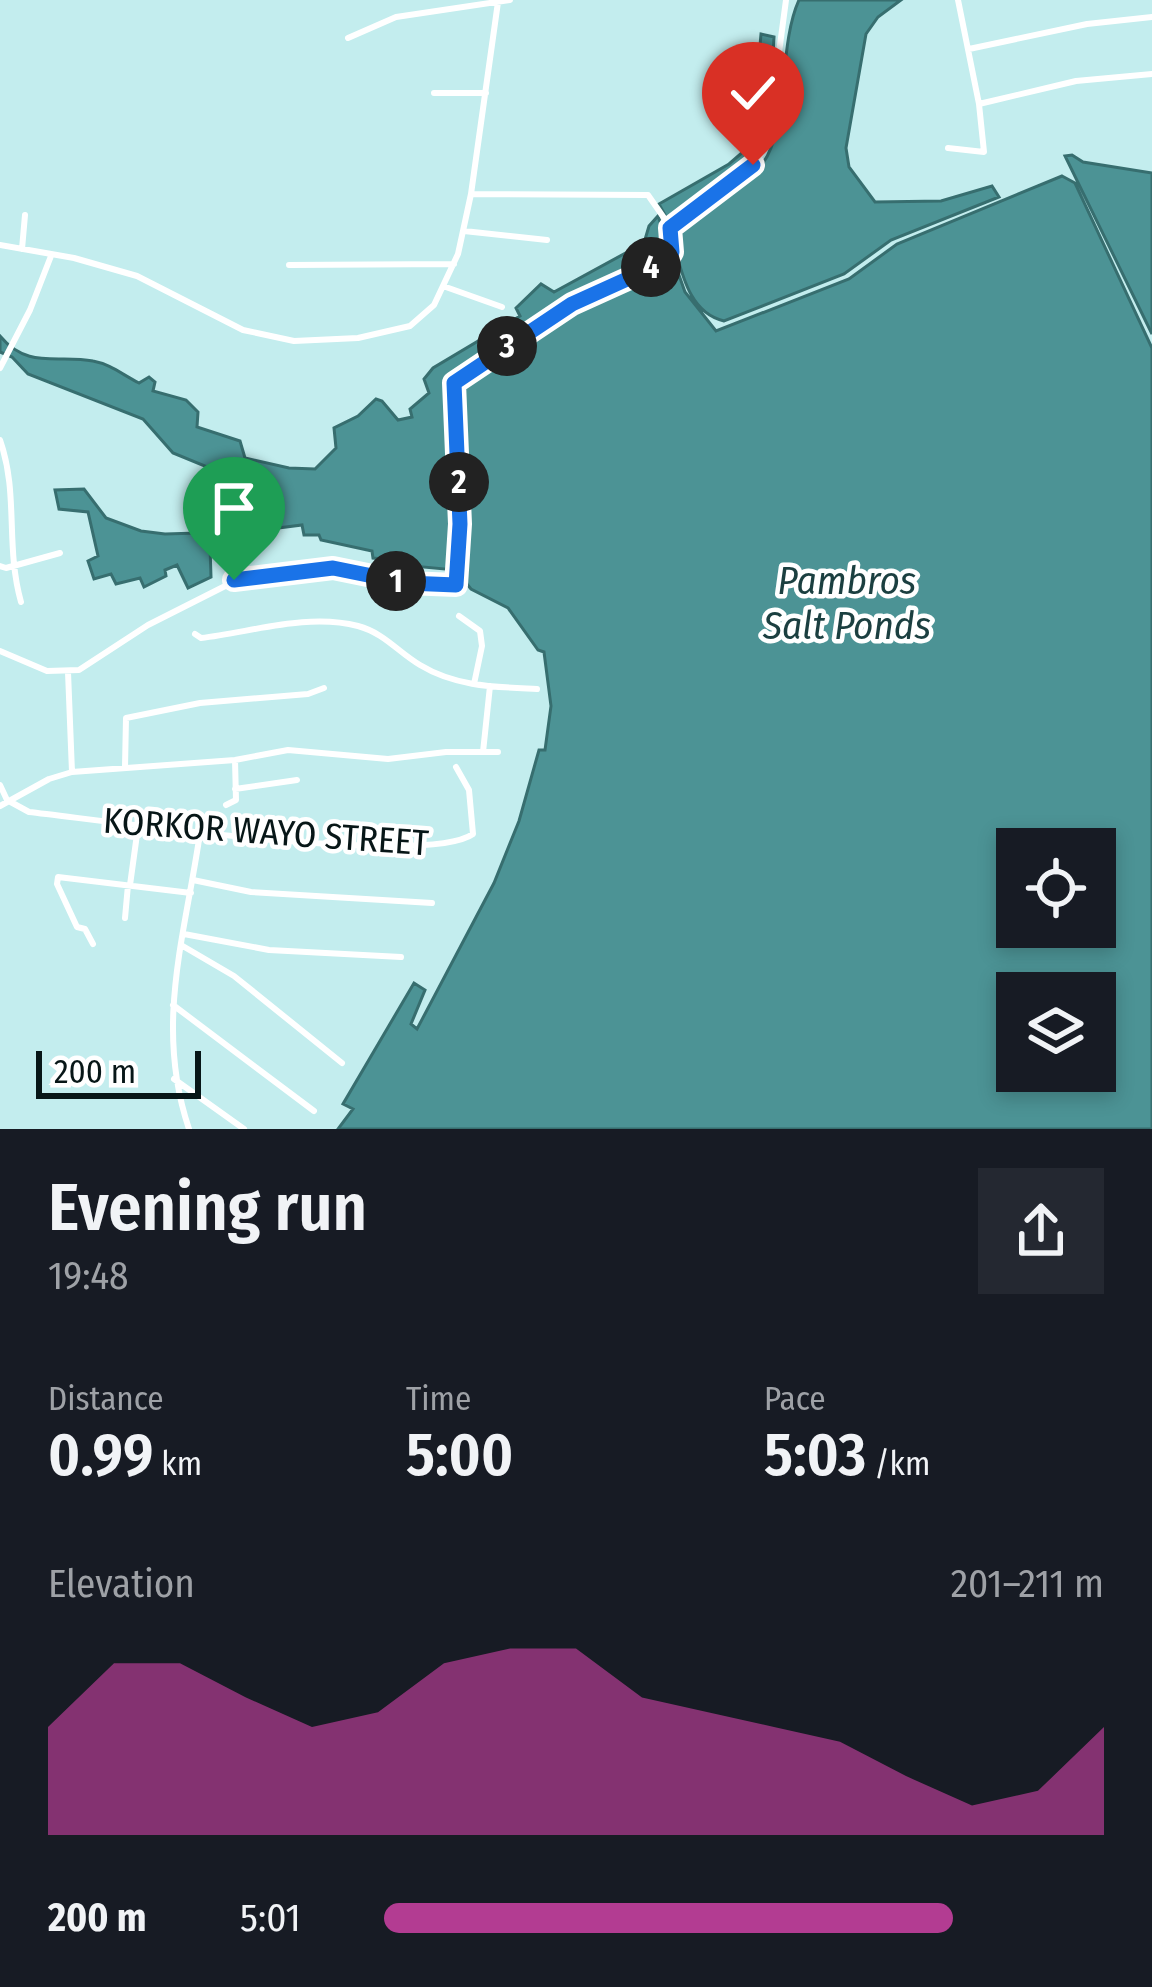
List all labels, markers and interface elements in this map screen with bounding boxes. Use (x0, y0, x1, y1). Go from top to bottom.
pin (702, 42, 804, 165)
icon: check (720, 60, 786, 126)
pin: 4 (621, 237, 681, 297)
text: 4 (643, 247, 659, 287)
pin: 3 (477, 316, 537, 376)
text: 3 (499, 326, 515, 366)
pin: 2 (429, 452, 489, 512)
pin (183, 457, 285, 580)
text: 2 (451, 462, 467, 502)
icon: arrive (201, 475, 267, 541)
pin: 1 (366, 551, 426, 611)
water label: Pambros Salt Ponds (762, 558, 931, 649)
text: 1 (389, 561, 403, 601)
street label: KORKOR WAYO STREET (102, 799, 430, 865)
map controls (996, 828, 1116, 1092)
button: locate (996, 828, 1116, 948)
button: layers (996, 972, 1116, 1092)
scale bar (36, 1045, 201, 1098)
text: 200 m (54, 1052, 136, 1092)
text: Evening run (48, 1168, 367, 1247)
button: share (978, 1168, 1104, 1294)
text: 19:48 (48, 1253, 129, 1299)
text: Distance (48, 1379, 164, 1419)
text: Time (406, 1379, 471, 1419)
text: Pace (764, 1379, 826, 1419)
text: 0.99 (48, 1419, 154, 1491)
text: 5:00 (406, 1419, 513, 1491)
text: 5:03 (764, 1419, 866, 1491)
text: km (154, 1444, 202, 1484)
text: /km (866, 1444, 930, 1484)
text: Elevation (48, 1561, 195, 1607)
text: 201–211 m (951, 1561, 1104, 1607)
text: 200 m (48, 1895, 147, 1941)
text: 5:01 (240, 1895, 301, 1941)

